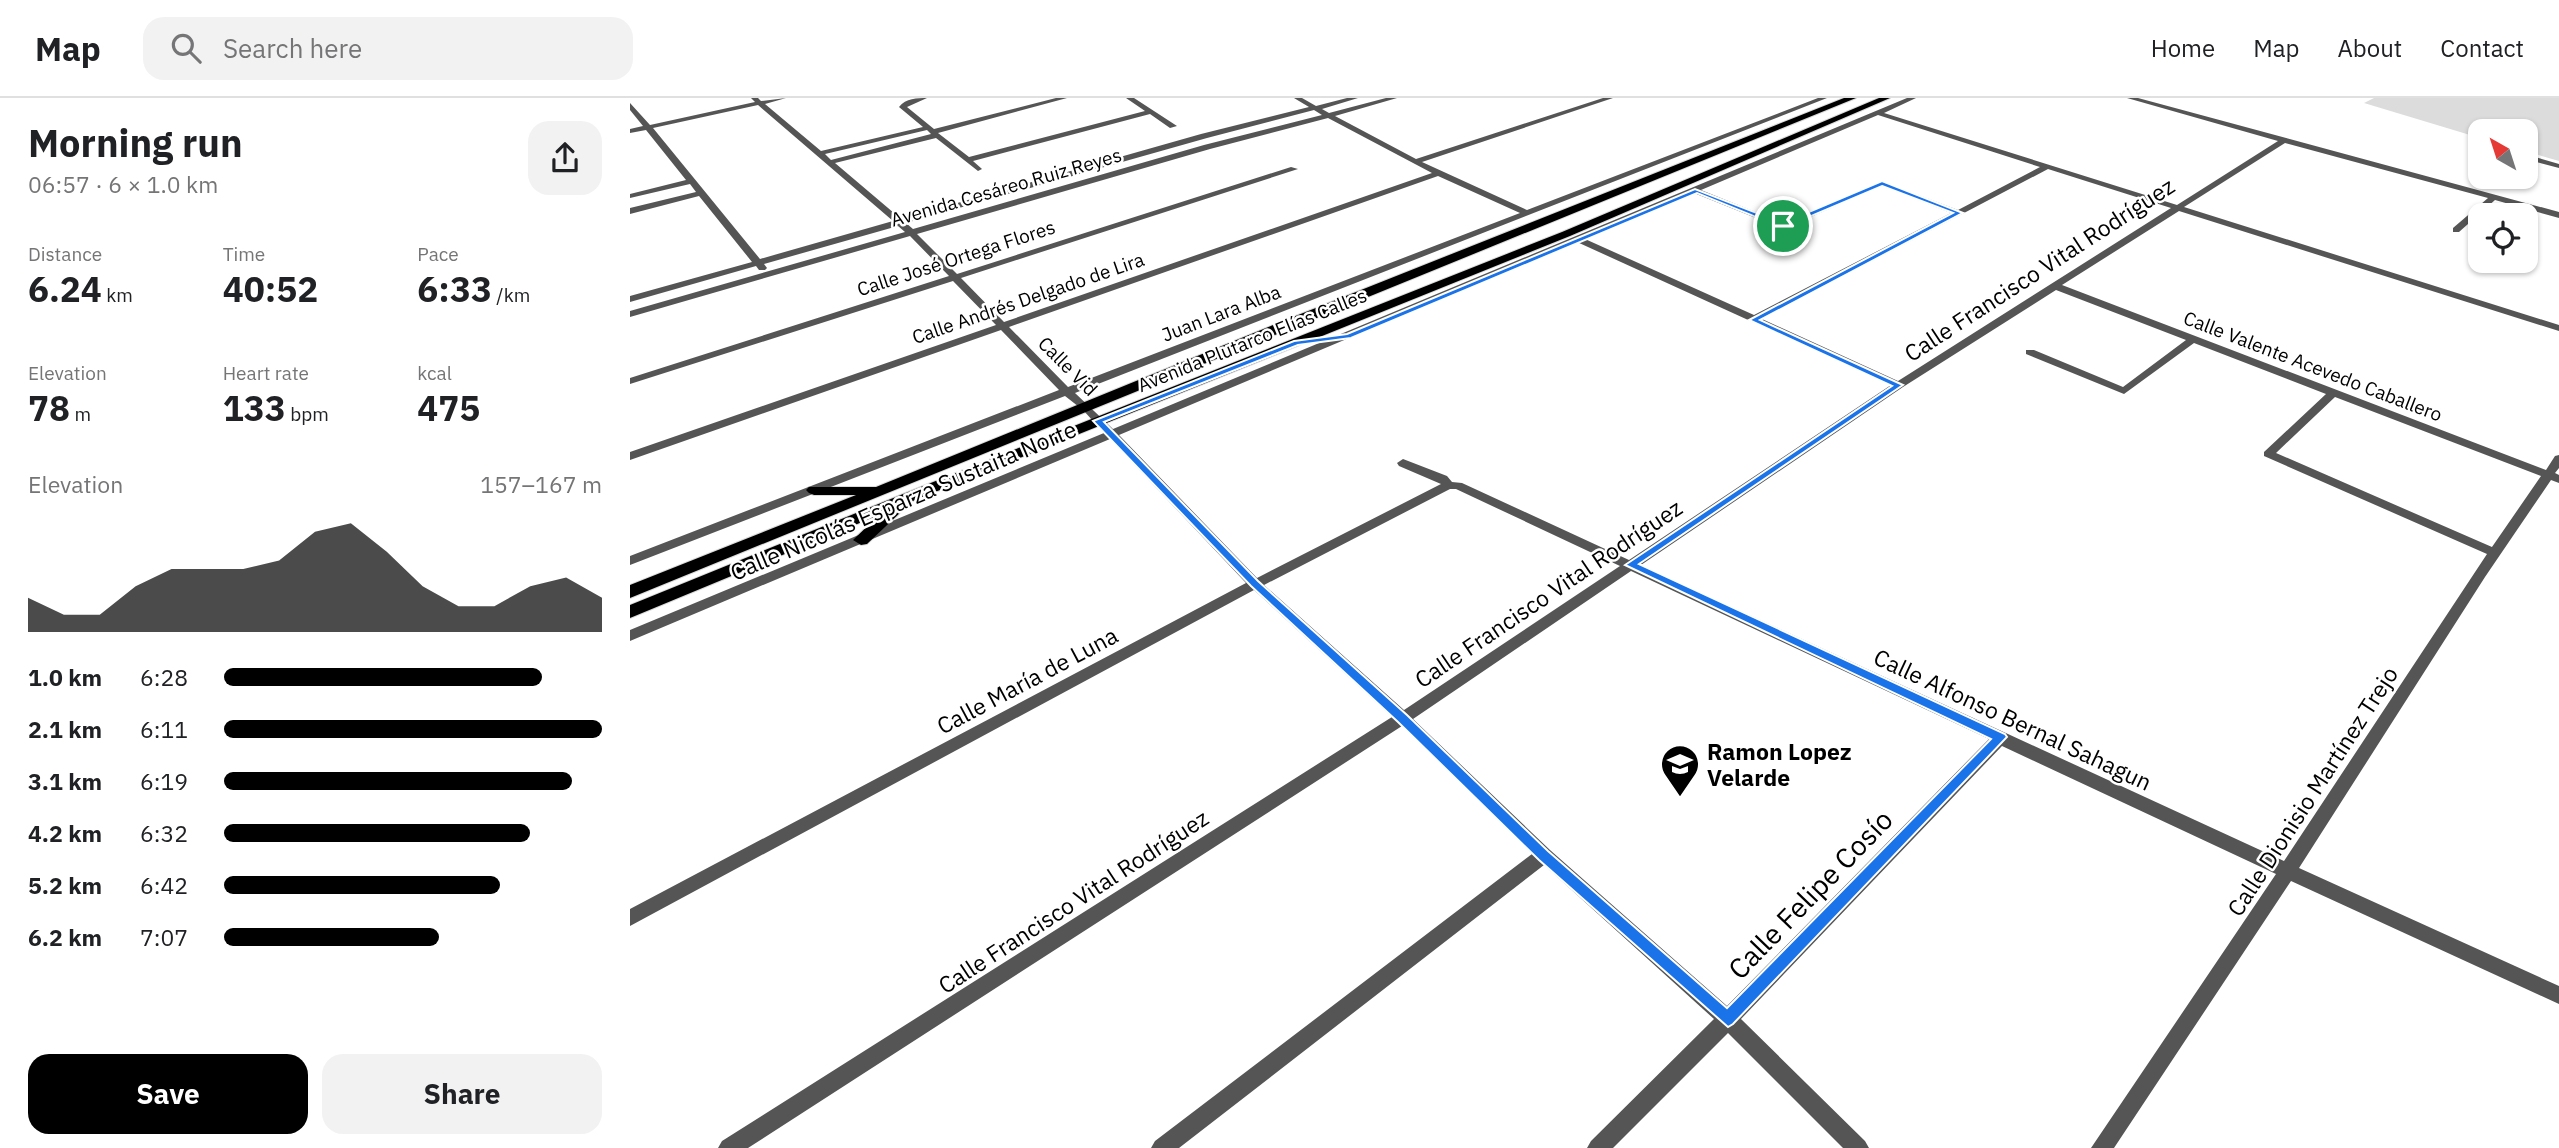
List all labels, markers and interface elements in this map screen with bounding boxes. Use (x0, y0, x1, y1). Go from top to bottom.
search box (143, 17, 633, 80)
text: Map (35, 27, 101, 70)
icon: search (167, 29, 205, 67)
text: Search here (223, 31, 362, 65)
text: Home (2151, 32, 2215, 64)
text: Map (2253, 32, 2299, 64)
text: About (2337, 32, 2402, 64)
text: Contact (2440, 32, 2524, 64)
text: Morning run (28, 118, 243, 167)
north arrow (2468, 119, 2538, 189)
map controls (2468, 119, 2538, 273)
button: share (528, 121, 602, 195)
street label: Avenida Cesáreo Ruiz Reyes (888, 143, 1124, 231)
text: 06:57 · 6 × 1.0 km (28, 169, 218, 199)
street label: Calle Francisco Vital Rodríguez (1898, 170, 2180, 368)
pin (1753, 196, 1813, 256)
button: locate (2468, 203, 2538, 273)
icon: arrive (1764, 207, 1802, 245)
street label: Calle José Ortega Flores (854, 215, 1058, 301)
text: Distance (28, 242, 102, 266)
text: Time (223, 242, 265, 266)
text: Pace (417, 242, 459, 266)
street label: Calle Andrés Delgado de Lira (909, 247, 1147, 349)
text: 6.24 (28, 266, 102, 312)
text: 40:52 (223, 266, 318, 312)
text: 6:33 (417, 266, 492, 312)
street label: Juan Lara Alba (1158, 279, 1284, 347)
text: km (102, 283, 133, 307)
text: /km (492, 283, 530, 307)
street label: Avenida Plutarco Elías Calles (1134, 283, 1370, 397)
street label: Calle Valente Acevedo Caballero (2180, 305, 2446, 427)
street label: Calle Vid (1033, 331, 1103, 401)
text: Elevation (28, 361, 107, 385)
text: Heart rate (223, 361, 309, 385)
text: kcal (417, 361, 452, 385)
text: 78 (28, 385, 70, 431)
text: 133 (223, 385, 286, 431)
text: 475 (417, 385, 480, 431)
text: m (70, 402, 91, 426)
text: bpm (286, 402, 329, 426)
street label: Calle Nicolás Esparza Sustaita Norte (725, 413, 1081, 587)
text: Elevation (28, 469, 123, 499)
text: 157–167 m (480, 469, 602, 499)
street label: Calle Francisco Vital Rodríguez (1409, 492, 1687, 694)
street label: Calle María de Luna (931, 620, 1123, 740)
street label: Calle Alfonso Bernal Sahagun (1869, 641, 2157, 797)
street label: Calle Dionisio Martínez Trejo (2220, 660, 2404, 922)
text: 1.0 km (28, 662, 102, 692)
text: 6:28 (140, 662, 188, 692)
text: 2.1 km (28, 714, 102, 744)
text: 6:11 (140, 714, 188, 744)
place label: Ramon Lopez Velarde (1707, 736, 1852, 792)
school or university icon: Ramon Lopez Velarde (1659, 743, 1701, 798)
text: 3.1 km (28, 766, 102, 796)
text: 6:19 (140, 766, 188, 796)
street label: Calle Felipe Cosío (1720, 801, 1900, 987)
street label: Calle Francisco Vital Rodríguez (932, 802, 1214, 1000)
text: 4.2 km (28, 818, 102, 848)
text: 6:32 (140, 818, 188, 848)
text: 5.2 km (28, 870, 102, 900)
text: 6:42 (140, 870, 188, 900)
text: 6.2 km (28, 922, 102, 952)
text: 7:07 (140, 922, 188, 952)
button: Save (28, 1054, 308, 1134)
button: Share (322, 1054, 602, 1134)

